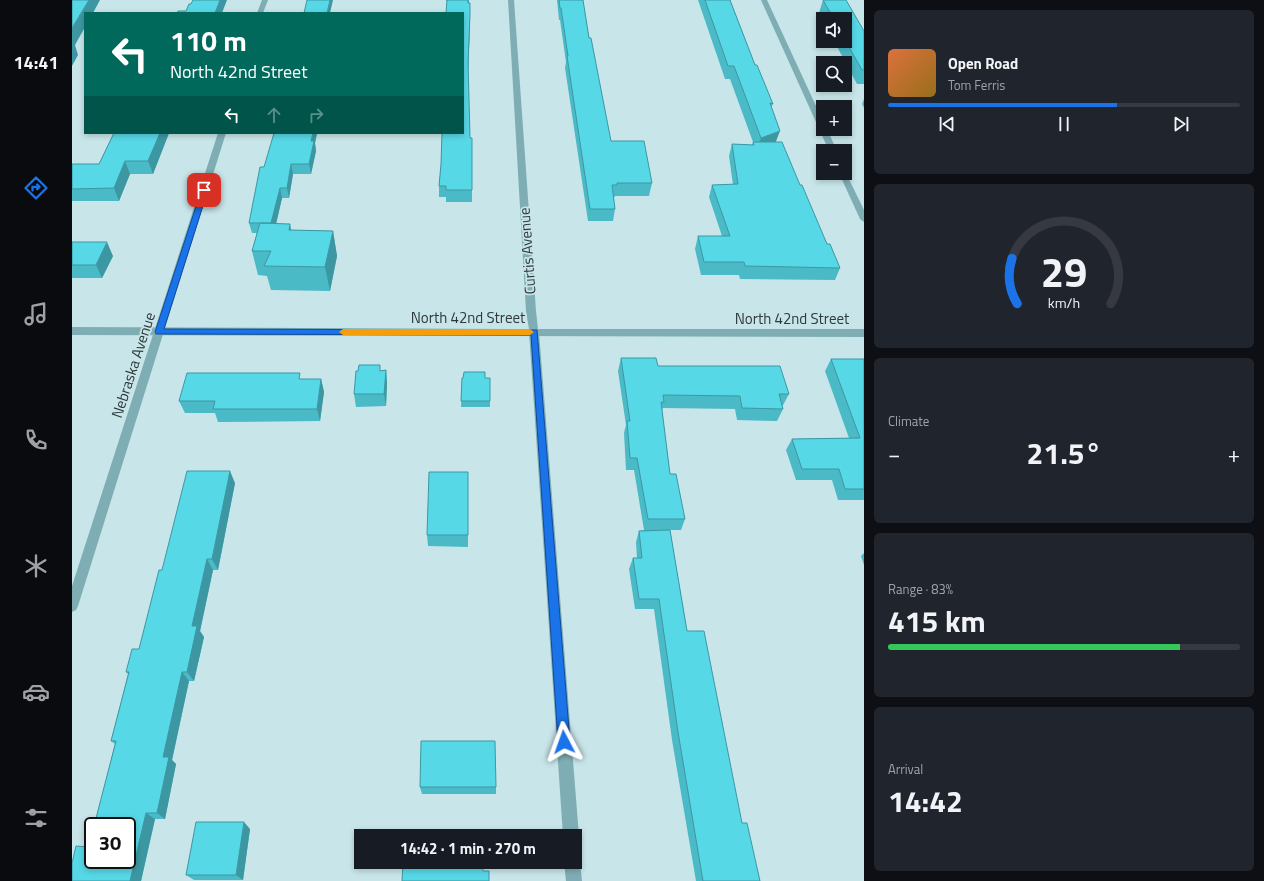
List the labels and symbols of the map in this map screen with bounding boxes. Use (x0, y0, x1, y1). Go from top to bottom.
pin (187, 173, 221, 207)
street label: Curtis Avenue (512, 207, 542, 295)
street label: North 42nd Street (411, 306, 526, 329)
street label: North 42nd Street (735, 307, 850, 330)
street label: Nebraska Avenue (105, 309, 161, 421)
position arrow (543, 721, 585, 763)
speed limit sign: 30 (84, 817, 136, 869)

